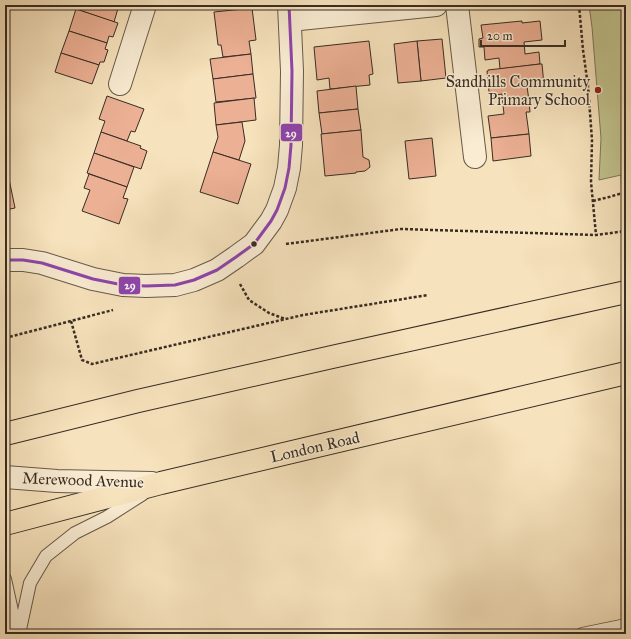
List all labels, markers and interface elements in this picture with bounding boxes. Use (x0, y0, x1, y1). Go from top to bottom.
scale bar (481, 22, 565, 48)
text: 20 m (487, 29, 513, 43)
place label: Sandhills Community Primary School (446, 72, 591, 109)
marker: Sandhills Community Primary School (593, 85, 603, 95)
line badge: 29 (280, 123, 303, 142)
text: 29 (285, 127, 297, 141)
unlabelled marker (249, 239, 259, 249)
line badge: 29 (118, 276, 141, 295)
text: 29 (124, 279, 136, 293)
street label: London Road (268, 427, 362, 467)
street label: Merewood Avenue (22, 468, 145, 492)

